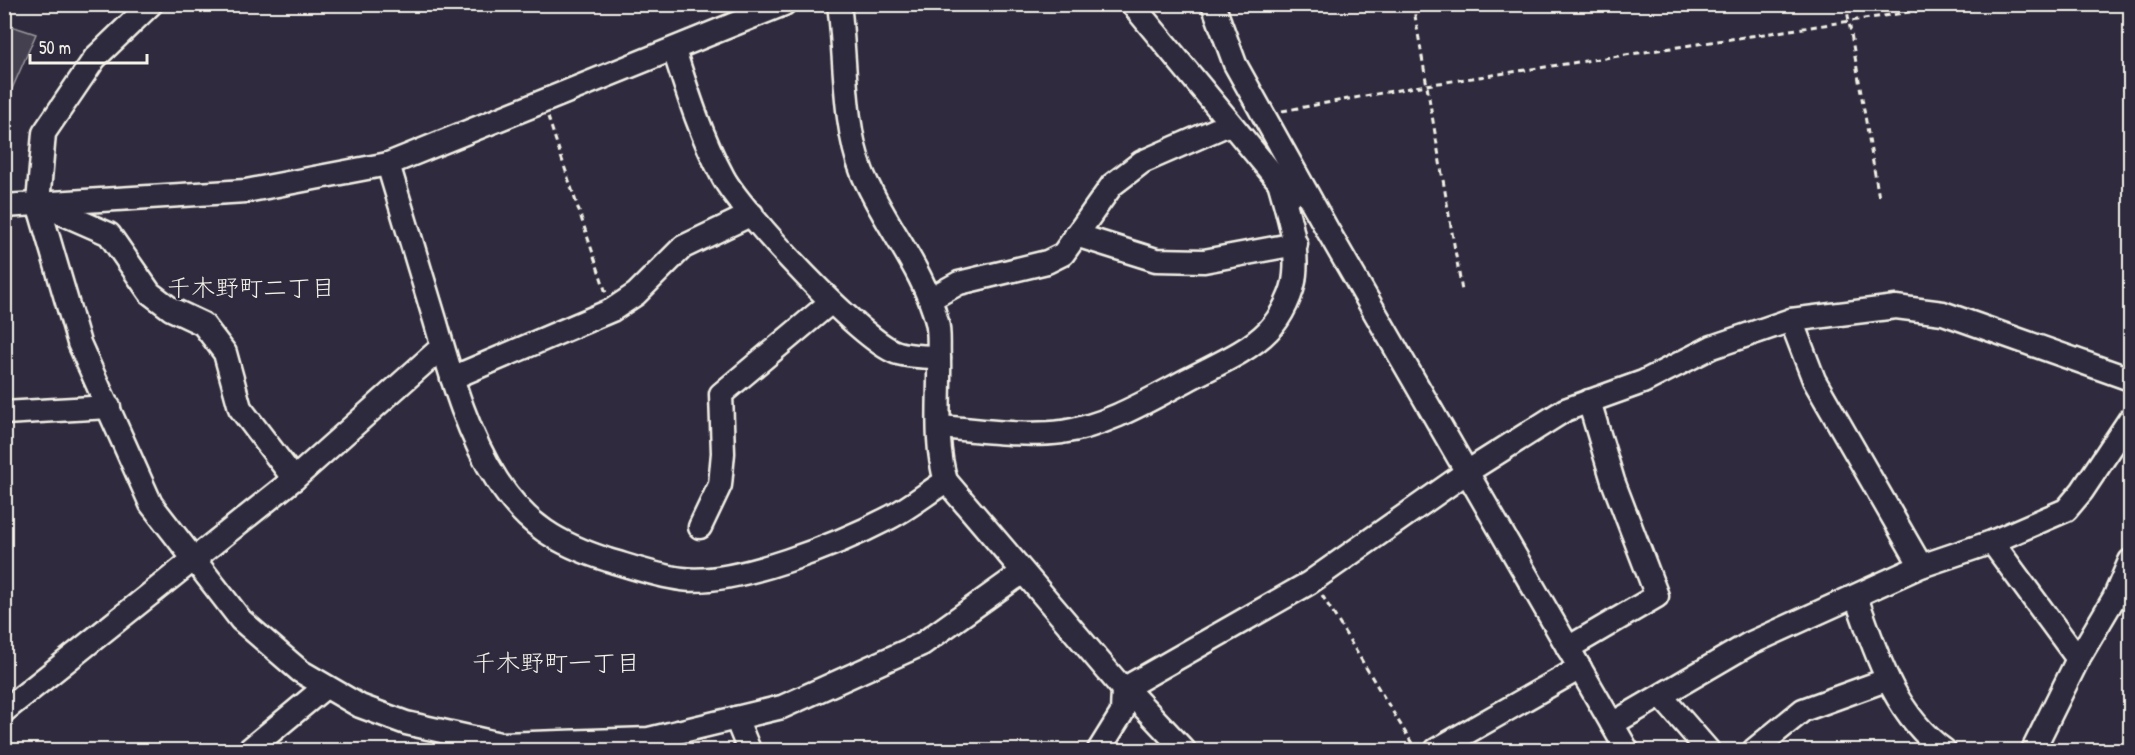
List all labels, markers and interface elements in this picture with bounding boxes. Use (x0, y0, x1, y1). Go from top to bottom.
scale bar (30, 27, 147, 65)
text: 50 m (39, 35, 71, 60)
district label: 千木野町二丁目 (167, 271, 335, 303)
district label: 千木野町一丁目 (472, 646, 640, 678)

